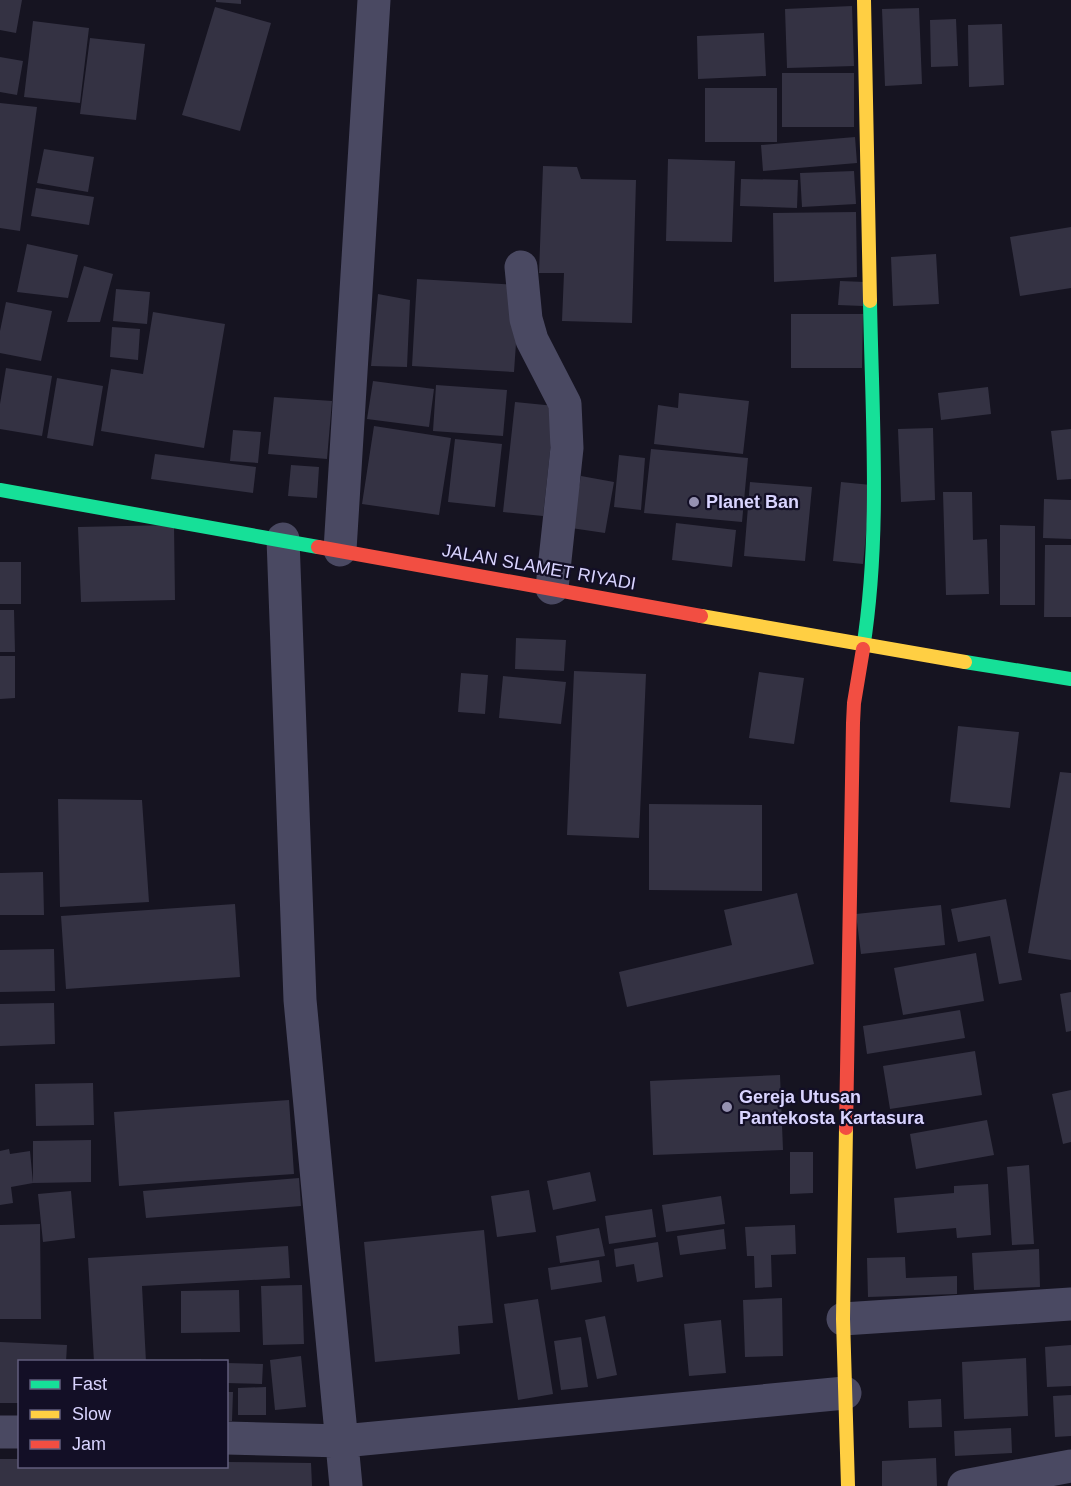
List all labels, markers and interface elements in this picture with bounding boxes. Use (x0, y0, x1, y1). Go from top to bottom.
place label: Planet Ban (706, 492, 799, 512)
marker: Planet Ban (687, 495, 701, 509)
street label: JALAN SLAMET RIYADI (441, 540, 637, 594)
place label: Gereja Utusan Pantekosta Kartasura (739, 1087, 925, 1128)
marker: Gereja Utusan Pantekosta Kartasura (720, 1100, 734, 1114)
legend (18, 1360, 228, 1468)
text: Fast (72, 1374, 107, 1394)
text: Slow (72, 1404, 112, 1424)
text: Jam (72, 1434, 106, 1454)

